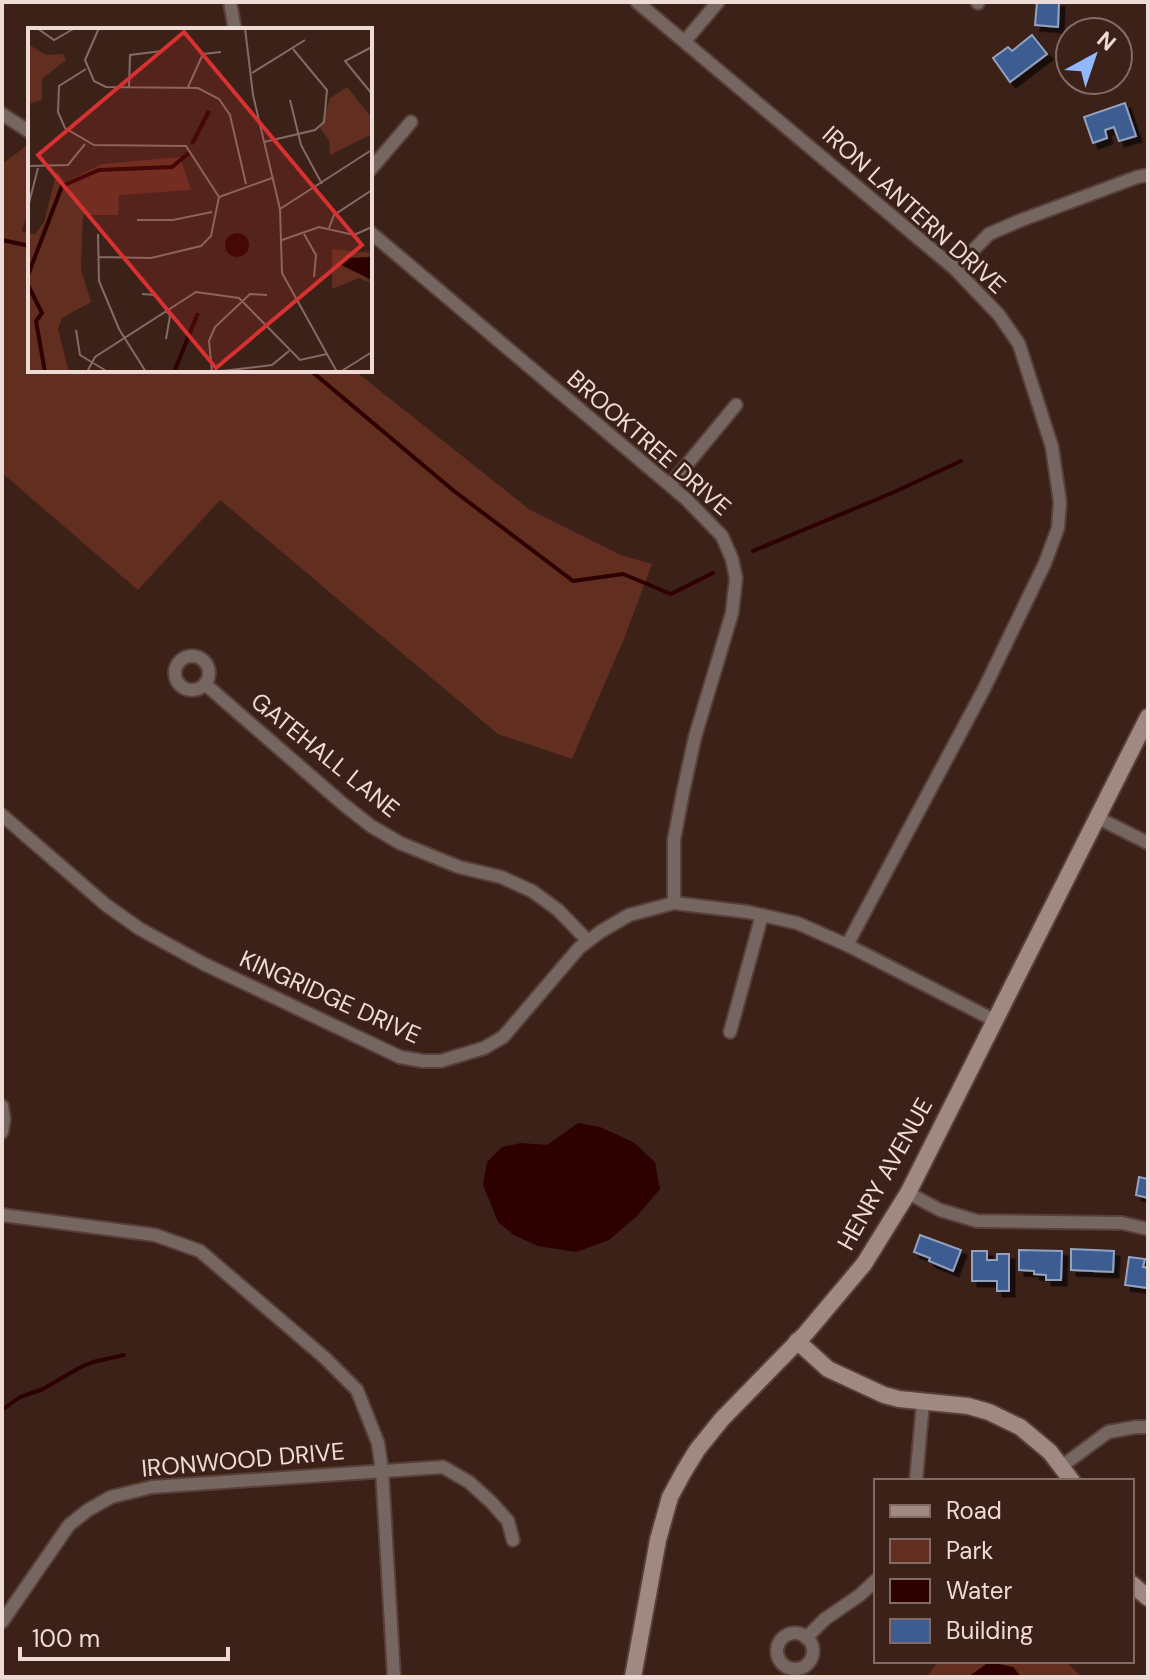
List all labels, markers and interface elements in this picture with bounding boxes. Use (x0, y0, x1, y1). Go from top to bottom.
north arrow (1054, 16, 1134, 96)
text: N (1091, 25, 1122, 57)
inset map (28, 28, 372, 372)
street label: IRON LANTERN DRIVE (816, 119, 1013, 300)
street label: BROOKTREE DRIVE (561, 363, 738, 522)
street label: GATEHALL LANE (245, 685, 406, 824)
street label: KINGRIDGE DRIVE (235, 943, 426, 1050)
street label: HENRY AVENUE (830, 1092, 939, 1255)
street label: IRONWOOD DRIVE (140, 1435, 346, 1484)
legend (874, 1479, 1134, 1663)
text: Road (946, 1495, 1002, 1526)
text: Park (946, 1535, 993, 1566)
text: Water (946, 1575, 1012, 1606)
scale bar (20, 1611, 228, 1661)
text: Building (946, 1615, 1033, 1646)
text: 100 m (32, 1623, 100, 1654)

